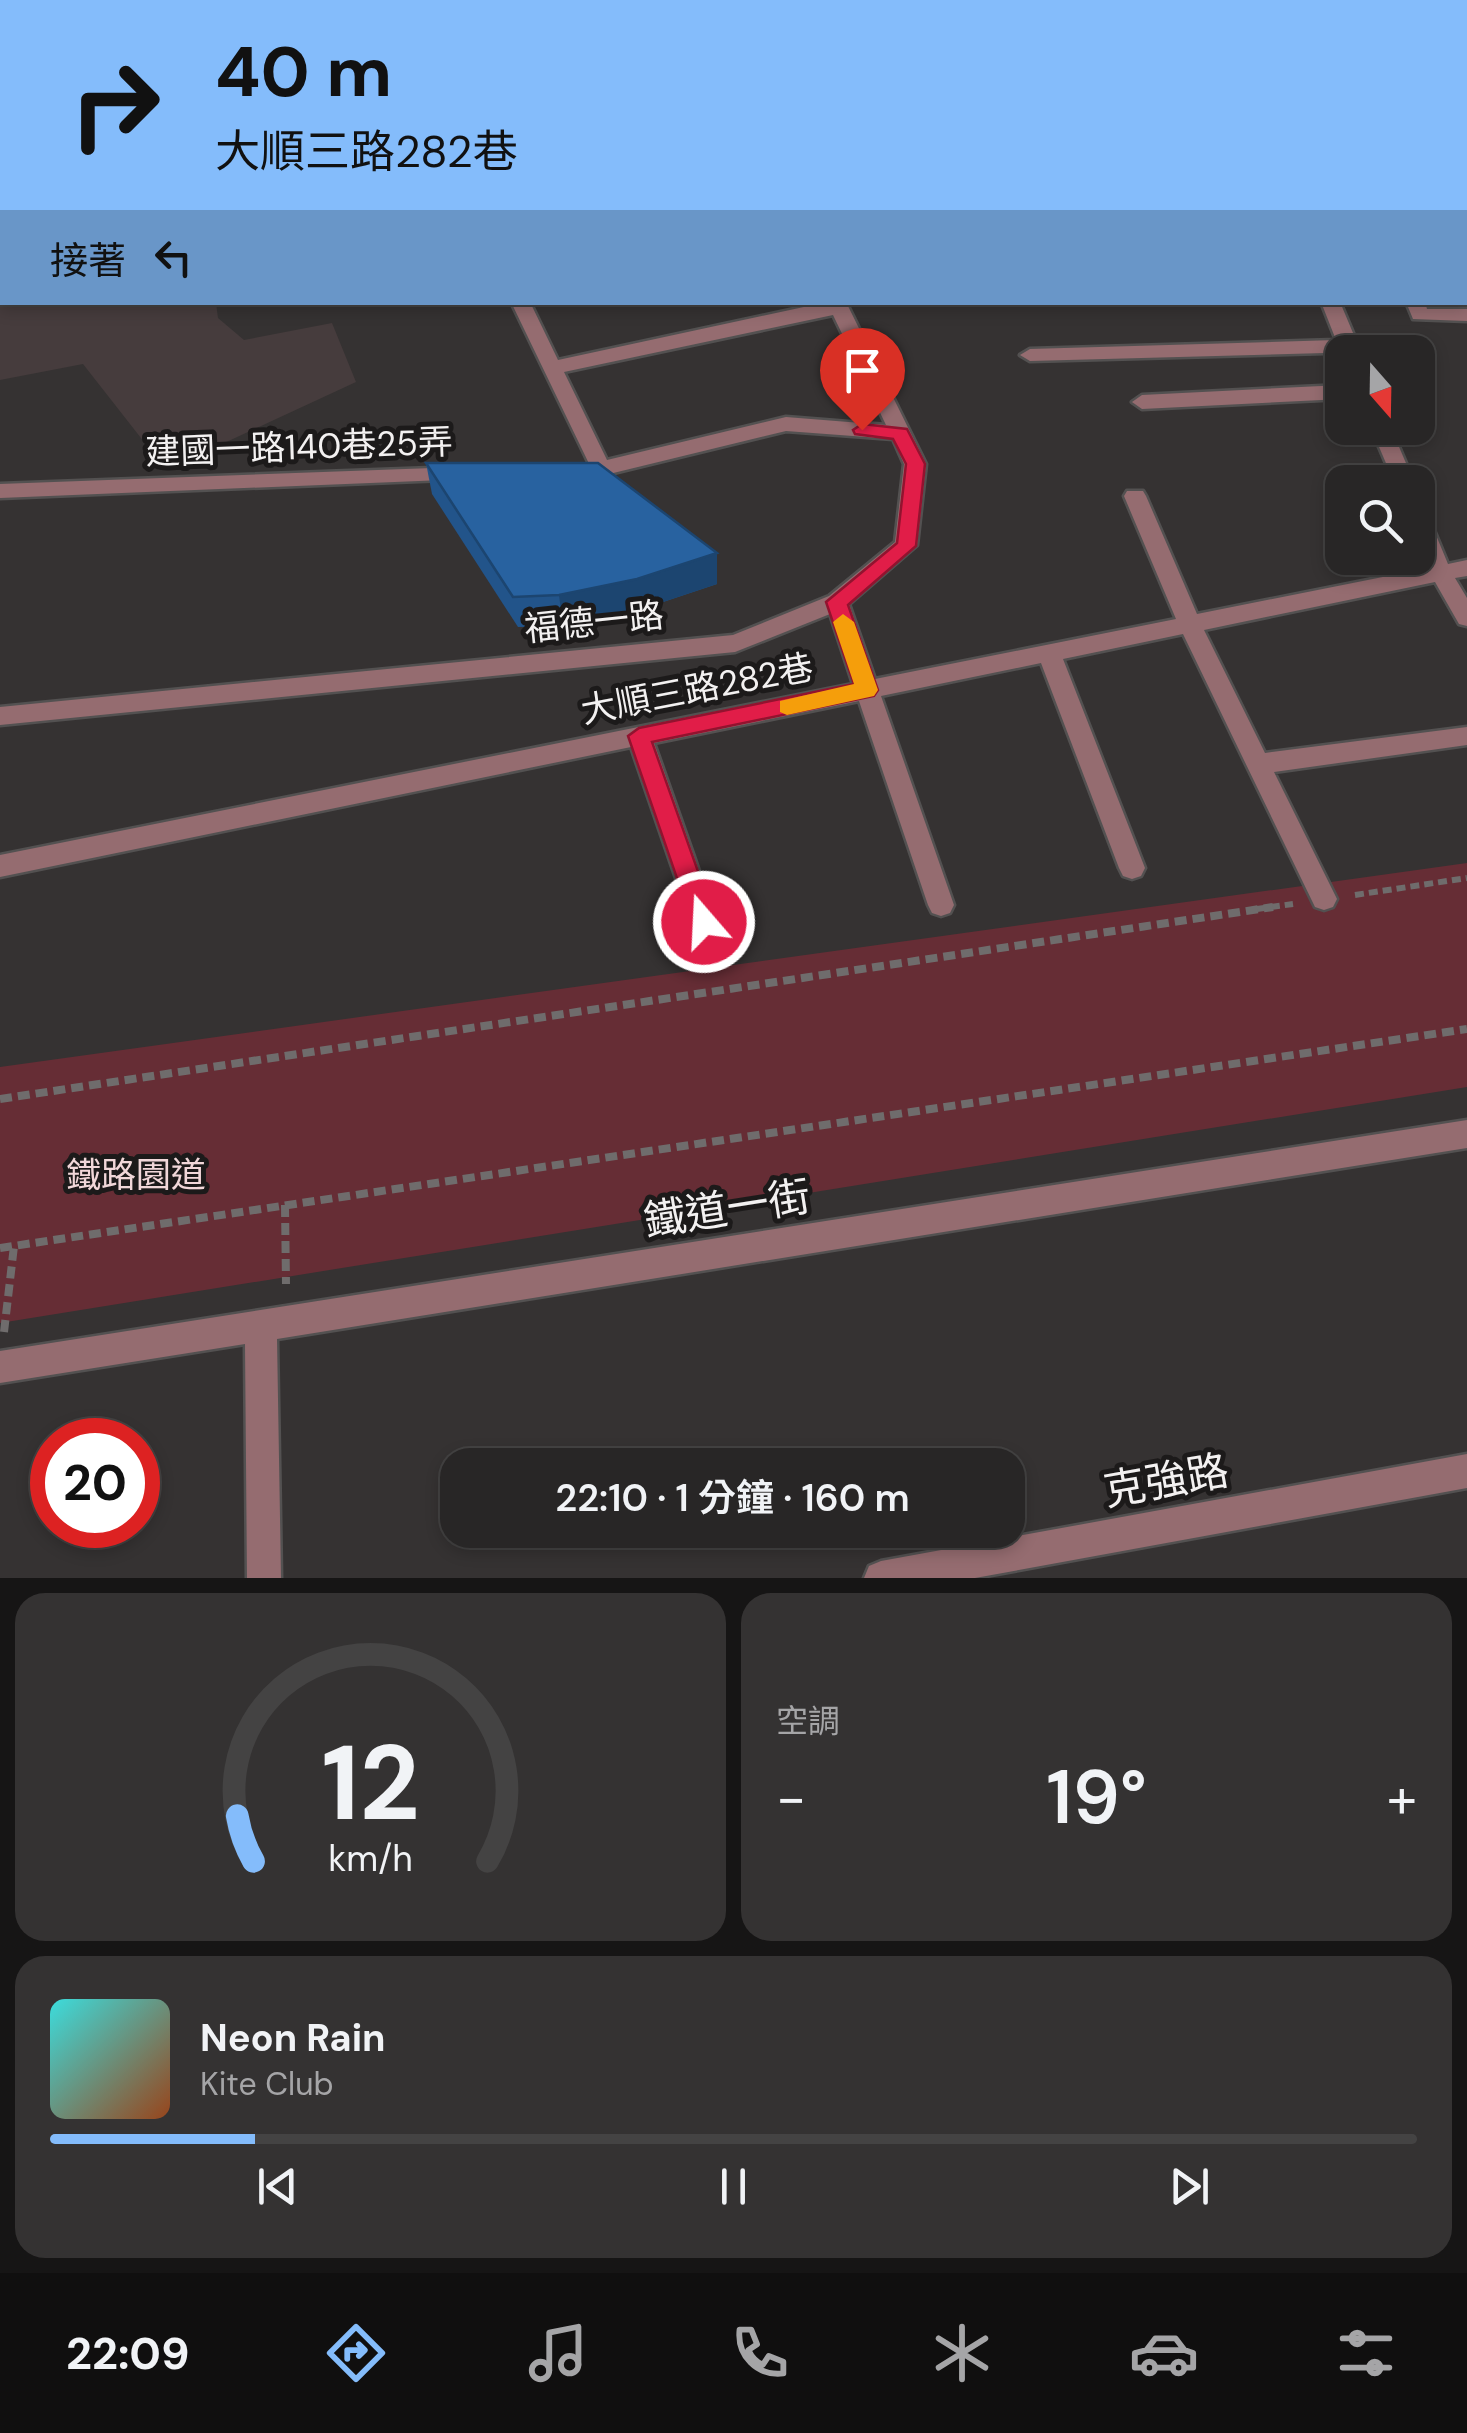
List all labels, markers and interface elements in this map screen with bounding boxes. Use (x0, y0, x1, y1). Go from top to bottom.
text: 40 m (215, 27, 392, 118)
icon: right (50, 40, 180, 170)
text: 大順三路282巷 (215, 122, 518, 181)
icon: left (146, 230, 201, 285)
text: 接著 (50, 236, 126, 286)
pin (820, 328, 905, 431)
north arrow (1325, 335, 1435, 445)
map controls (1325, 335, 1435, 575)
icon: arrive (835, 343, 890, 398)
street label: 建國一路140巷25弄 (144, 419, 454, 475)
button: search (1325, 465, 1435, 575)
street label: 福德一路 (522, 592, 666, 652)
street label: 大順三路282巷 (577, 644, 817, 734)
position arrow (652, 870, 756, 974)
park label: 鐵路園道 (66, 1152, 206, 1198)
street label: 鐵道一街 (640, 1168, 814, 1249)
speed limit sign: 20 (30, 1418, 160, 1548)
street label: 克強路 (1099, 1442, 1233, 1519)
text: 22:10 · 1 分鐘 · 160 m (555, 1473, 910, 1523)
text: 空調 (776, 1700, 840, 1742)
text: 12 (322, 1716, 419, 1851)
text: 19° (1046, 1749, 1147, 1846)
text: − (776, 1762, 806, 1834)
text: + (1387, 1762, 1417, 1834)
text: km/h (328, 1836, 413, 1882)
text: Neon Rain (200, 2013, 385, 2063)
text: Kite Club (200, 2063, 334, 2105)
icon: previous (250, 2159, 305, 2214)
icon: pause (706, 2159, 761, 2214)
icon: next (1162, 2159, 1217, 2214)
icon: directions (321, 2318, 391, 2388)
icon: music (523, 2318, 593, 2388)
icon: phone (725, 2318, 795, 2388)
icon: climate (927, 2318, 997, 2388)
icon: car (1129, 2318, 1199, 2388)
icon: filters (1331, 2318, 1401, 2388)
text: 22:09 (66, 2324, 190, 2383)

